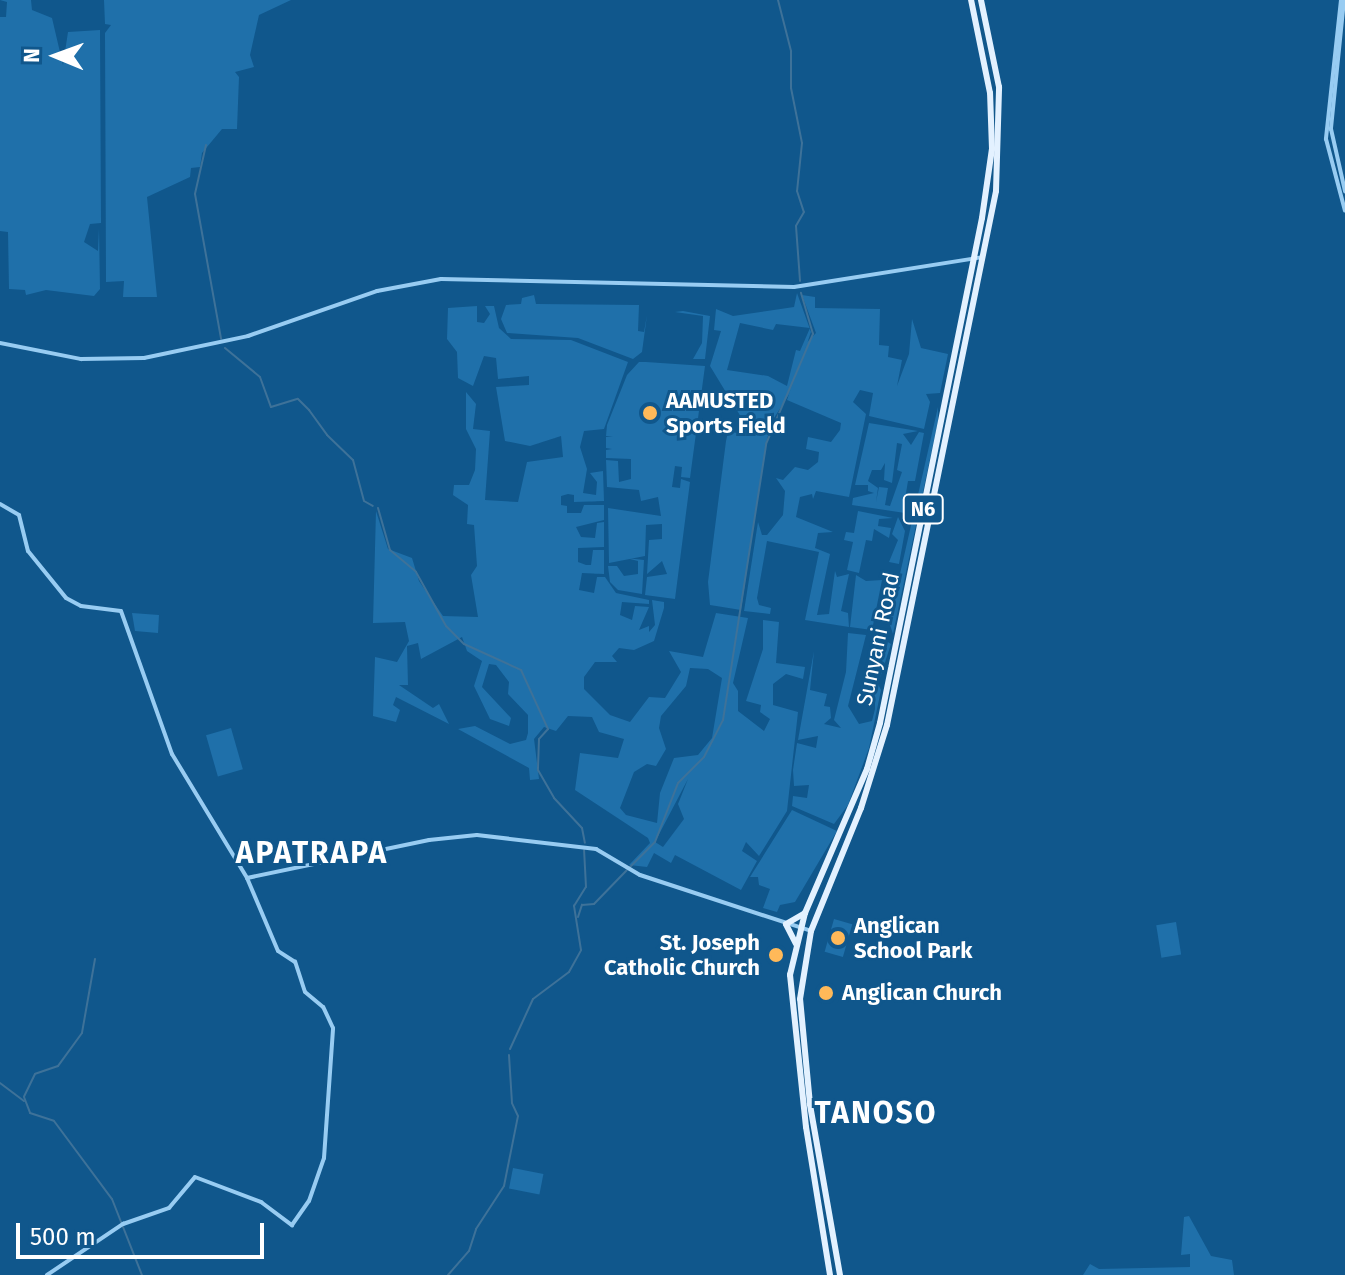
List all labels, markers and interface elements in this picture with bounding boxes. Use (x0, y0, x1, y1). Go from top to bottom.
north arrow (16, 16, 96, 96)
text: N (18, 48, 45, 63)
place label: AAMUSTED Sports Field (666, 387, 786, 438)
marker: AAMUSTED Sports Field (641, 404, 659, 422)
road number: N6 (901, 493, 945, 525)
street label: Sunyani Road (851, 570, 905, 708)
district label: APATRAPA (236, 835, 388, 871)
place label: Anglican School Park (854, 912, 972, 964)
place label: St. Joseph Catholic Church (604, 929, 760, 980)
marker: Anglican School Park (829, 929, 847, 947)
marker: St. Joseph Catholic Church (767, 946, 785, 964)
place label: Anglican Church (842, 980, 1002, 1006)
marker: Anglican Church (817, 984, 835, 1002)
district label: TANOSO (815, 1095, 937, 1131)
scale bar (20, 1207, 268, 1257)
text: 500 m (30, 1223, 96, 1251)

